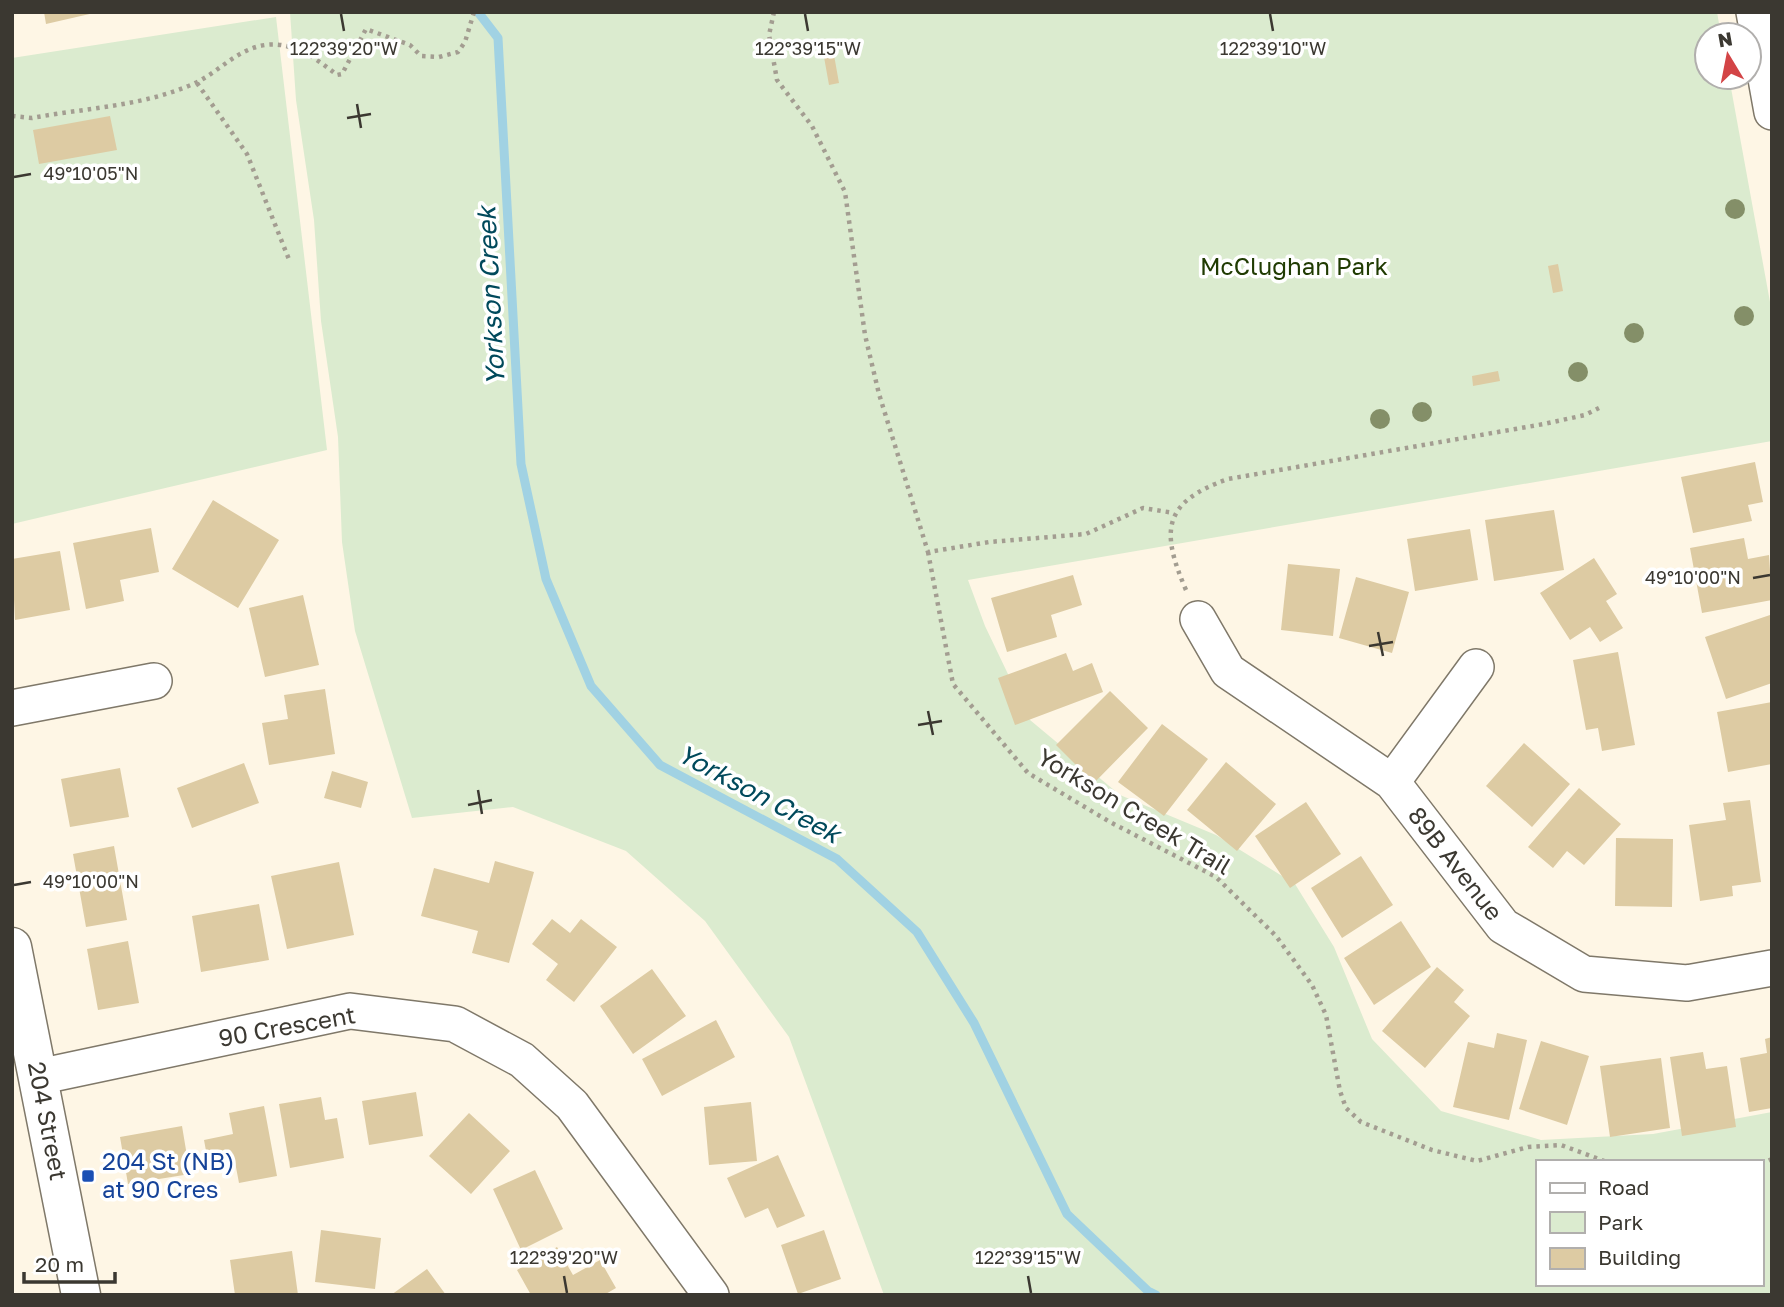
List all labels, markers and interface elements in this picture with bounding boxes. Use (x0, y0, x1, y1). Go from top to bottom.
north arrow (1693, 21, 1763, 91)
text: N (1716, 26, 1734, 51)
text: 122°39'20"W (290, 37, 398, 59)
text: 122°39'15"W (755, 37, 861, 59)
text: 122°39'10"W (1220, 37, 1326, 59)
text: 49°10'05"N (43, 162, 139, 184)
water label: Yorkson Creek (470, 203, 511, 386)
park label: McClughan Park (1200, 251, 1388, 280)
text: 49°10'00"N (1645, 566, 1741, 588)
water label: Yorkson Creek (673, 738, 848, 850)
street label: Yorkson Creek Trail (1033, 741, 1237, 880)
street label: 89B Avenue (1403, 801, 1509, 926)
text: 49°10'00"N (43, 870, 139, 892)
street label: 90 Crescent (216, 999, 358, 1052)
street label: 204 Street (23, 1059, 74, 1183)
place label: 204 St (NB) at 90 Cres (102, 1146, 234, 1203)
legend (1536, 1160, 1763, 1286)
marker: 204 St (NB) at 90 Cres (80, 1168, 96, 1184)
text: Road (1598, 1174, 1649, 1200)
text: Park (1598, 1209, 1644, 1235)
scale bar (24, 1240, 116, 1284)
text: Building (1598, 1244, 1681, 1270)
text: 122°39'20"W (510, 1246, 618, 1268)
text: 122°39'15"W (975, 1246, 1081, 1268)
text: 20 m (35, 1251, 84, 1277)

